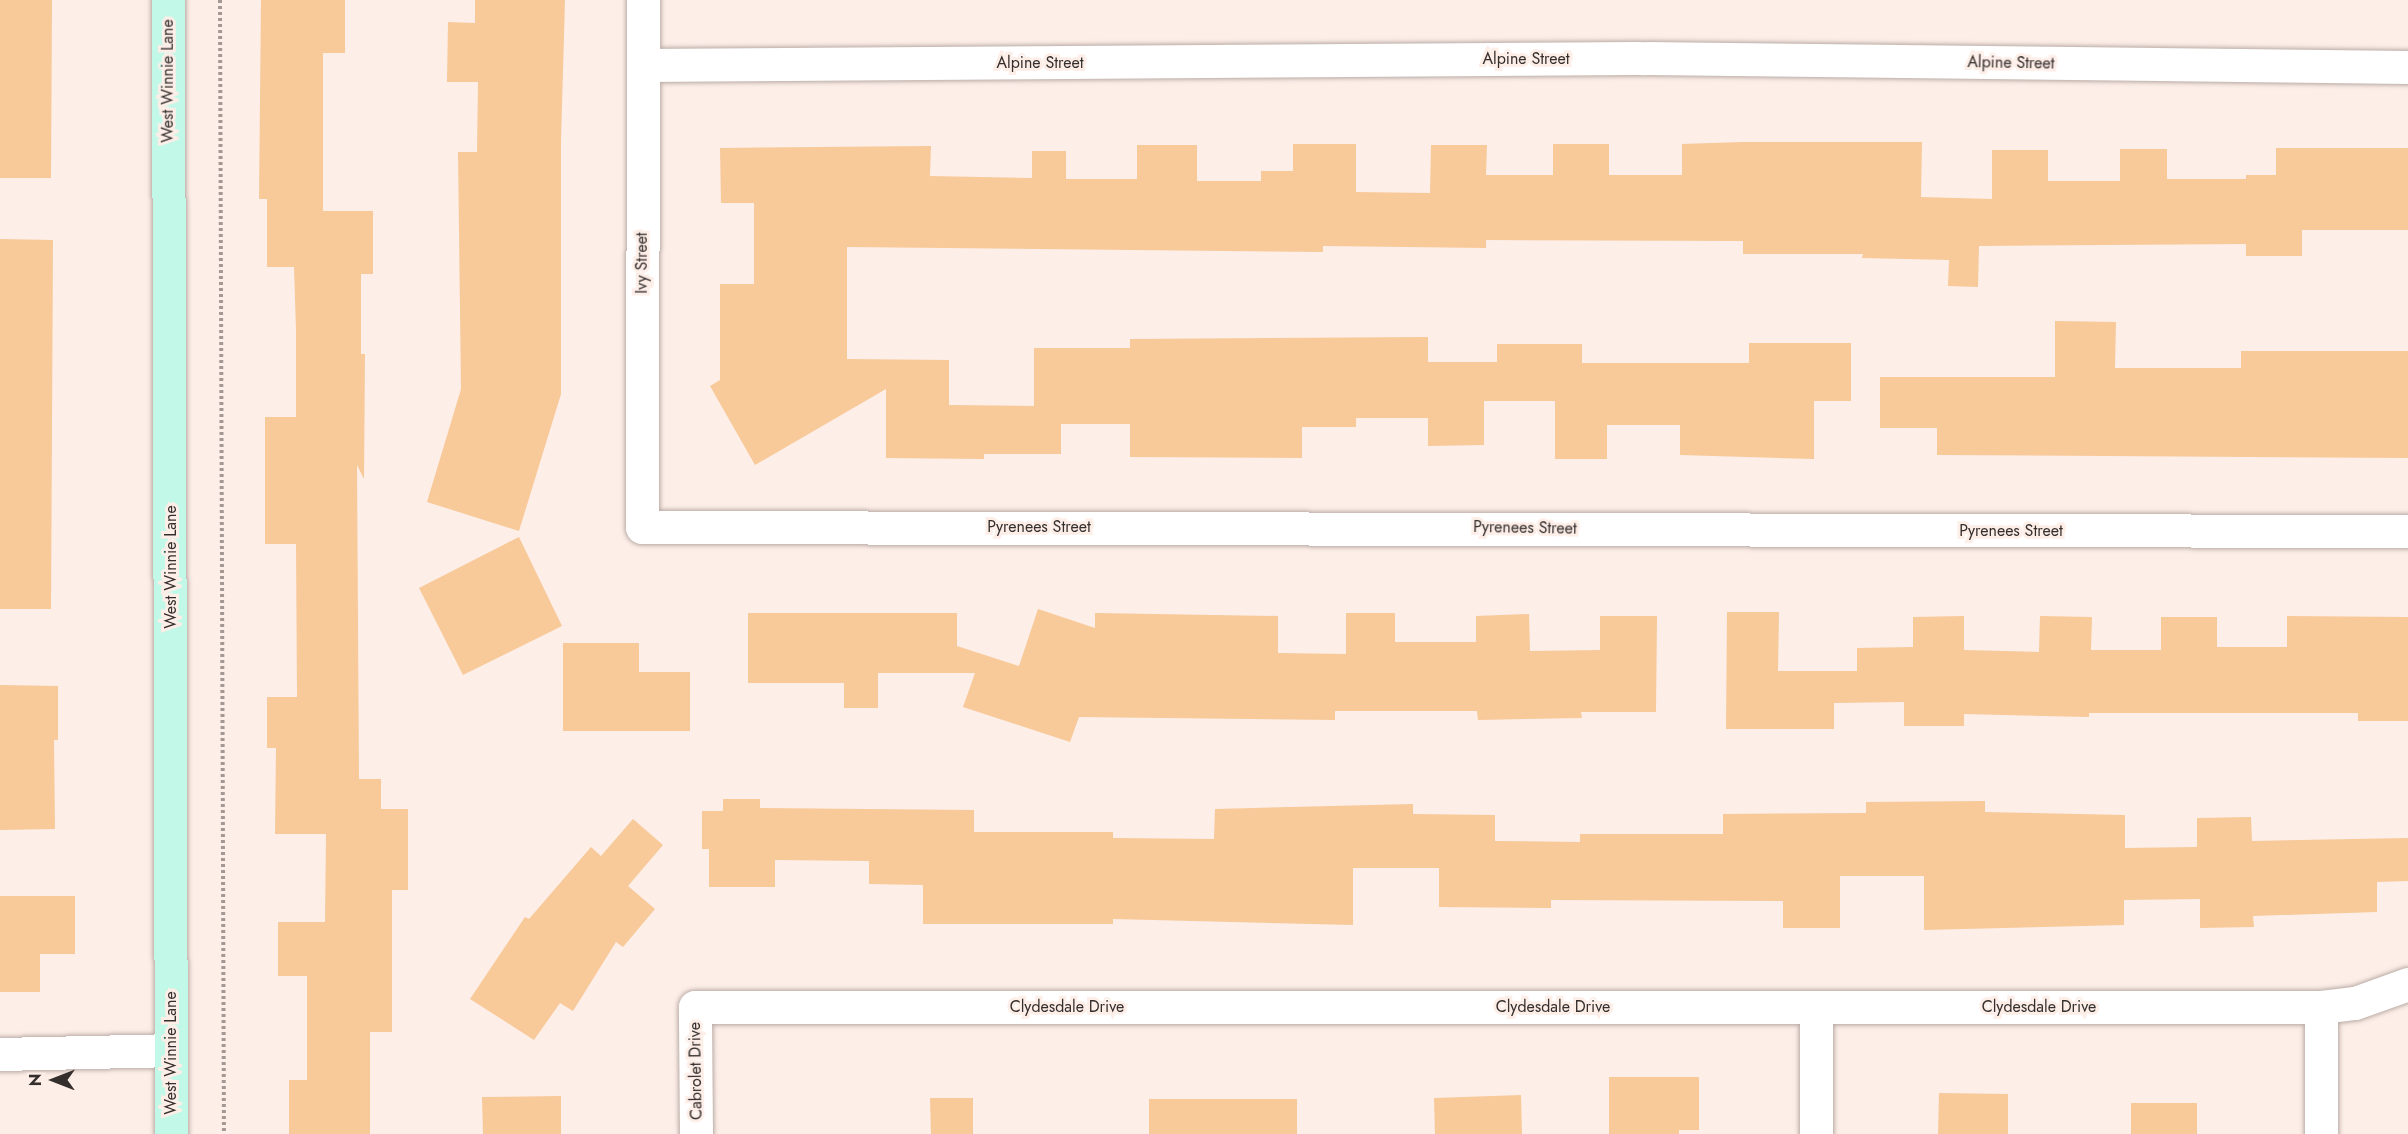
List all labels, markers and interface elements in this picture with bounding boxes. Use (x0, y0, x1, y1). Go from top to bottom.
street label: West Winnie Lane (158, 19, 178, 143)
street label: Alpine Street (1482, 49, 1570, 69)
street label: Alpine Street (996, 53, 1084, 73)
street label: Alpine Street (1967, 53, 2055, 73)
street label: Ivy Street (632, 232, 652, 294)
street label: West Winnie Lane (161, 505, 181, 629)
street label: Pyrenees Street (987, 517, 1091, 537)
street label: Pyrenees Street (1473, 517, 1577, 539)
street label: Pyrenees Street (1959, 521, 2063, 541)
street label: West Winnie Lane (161, 991, 181, 1115)
street label: Clydesdale Drive (1010, 997, 1124, 1017)
street label: Clydesdale Drive (1496, 997, 1610, 1017)
street label: Clydesdale Drive (1982, 997, 2096, 1017)
street label: Cabrolet Drive (686, 1022, 706, 1120)
north arrow (24, 1050, 84, 1110)
text: N (24, 1074, 47, 1086)

